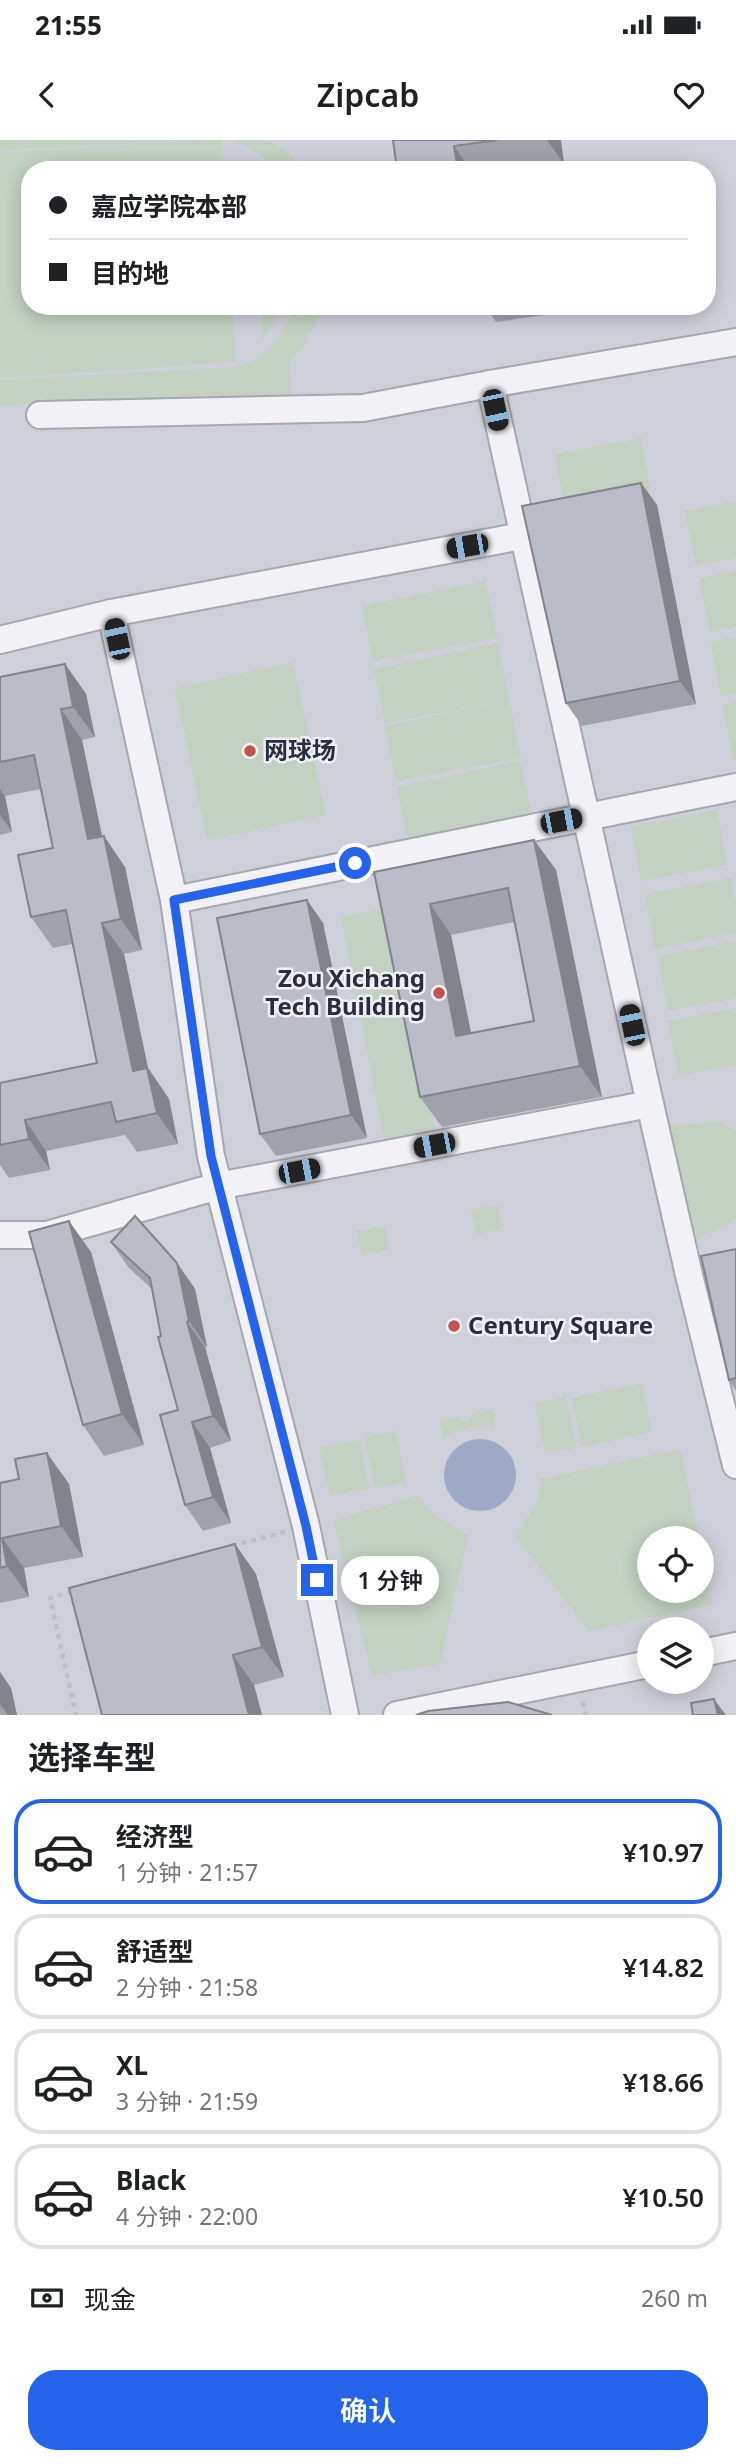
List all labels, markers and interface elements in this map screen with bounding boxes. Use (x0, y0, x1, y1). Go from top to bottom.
text: 21:55 (35, 7, 102, 43)
text: Zipcab (317, 73, 419, 116)
icon: back (28, 76, 66, 114)
icon: heart (670, 76, 708, 114)
text: 嘉应学院本部 (91, 188, 247, 224)
text: 目的地 (91, 255, 169, 291)
car (481, 387, 510, 433)
car (445, 532, 490, 560)
car (103, 616, 132, 662)
place label: 网球场 (264, 733, 336, 766)
marker: 网球场 (242, 743, 258, 759)
car (539, 807, 584, 835)
route start (339, 847, 371, 879)
place label: Zou Xichang Tech Building (265, 961, 425, 1022)
marker: Zou Xichang Tech Building (431, 985, 447, 1001)
car (618, 1002, 647, 1048)
car (412, 1131, 457, 1159)
car (277, 1157, 322, 1185)
place label: Century Square (468, 1308, 653, 1341)
marker: Century Square (446, 1318, 462, 1334)
map controls (637, 1526, 714, 1694)
button: locate (637, 1526, 714, 1603)
callout: 1 分钟 (342, 1556, 440, 1604)
route end (301, 1564, 333, 1596)
text: 1 分钟 (357, 1564, 423, 1596)
button: layers (637, 1617, 714, 1694)
text: 选择车型 (28, 1735, 156, 1778)
text: 经济型 (116, 1818, 194, 1854)
icon: car (32, 1820, 95, 1883)
text: ¥10.97 (622, 1834, 704, 1870)
text: 1 分钟 · 21:57 (116, 1856, 258, 1888)
text: 舒适型 (116, 1933, 194, 1969)
icon: car (32, 1935, 95, 1998)
text: ¥14.82 (622, 1949, 704, 1985)
text: 2 分钟 · 21:58 (116, 1971, 258, 2003)
text: XL (116, 2047, 148, 2083)
icon: car (32, 2050, 95, 2113)
text: ¥18.66 (622, 2064, 704, 2100)
text: 3 分钟 · 21:59 (116, 2085, 258, 2117)
text: Black (116, 2162, 186, 2198)
icon: car (32, 2165, 95, 2228)
text: ¥10.50 (622, 2179, 704, 2215)
text: 4 分钟 · 22:00 (116, 2200, 258, 2232)
icon: cash (28, 2279, 66, 2317)
text: 现金 (84, 2281, 136, 2317)
text: 260 m (641, 2282, 708, 2314)
button: 确认 (28, 2370, 708, 2450)

